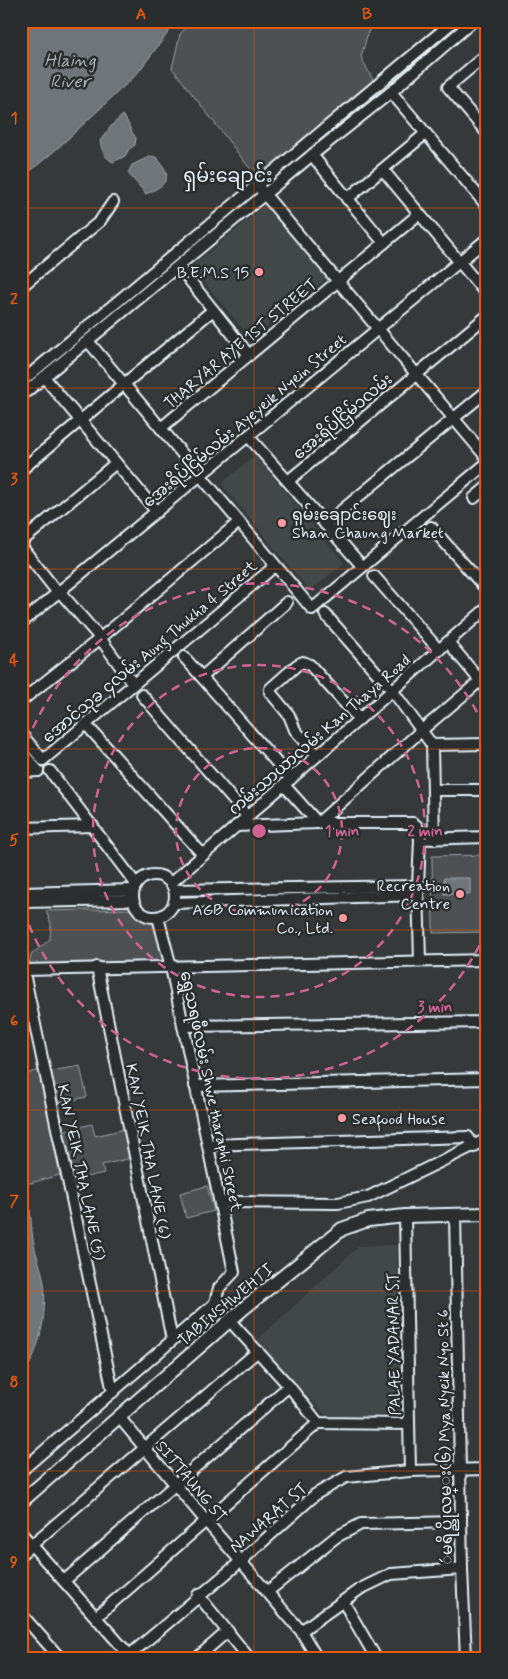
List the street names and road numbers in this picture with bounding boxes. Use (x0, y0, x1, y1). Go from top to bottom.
street label: THARYAR AYE 1ST STREET (160, 274, 322, 414)
street label: အေးရိပ်ငြိမ်လမ်း Ayeyeik Nyein Street (137, 328, 352, 514)
street label: အေးရိပ်ငြိမ်၁လမ်း (288, 368, 398, 466)
street label: အောင်သုခ ၄လမ်း Aung Thukha 4 Street (37, 554, 264, 751)
street label: ကမ်းသာယာလမ်း Kan Thaya Road (223, 649, 416, 820)
street label: ရွှေသရဖီလမ်း Shwe tharaphi Street (173, 969, 248, 1215)
street label: KAN YEIK THA LANE (6) (120, 1062, 175, 1241)
street label: KAN YEIK THA LANE (5) (52, 1082, 110, 1263)
street label: TABINSHWEHTI (174, 1259, 278, 1351)
street label: PALAE YADANAR ST (383, 1272, 406, 1416)
street label: ဴမရိပ္ညိုလမ္း(၆) Mya Nyeik Nyo St 6 (431, 1309, 460, 1565)
street label: SITTAUNG ST (150, 1437, 231, 1527)
street label: NAWARAT ST (225, 1478, 313, 1558)

